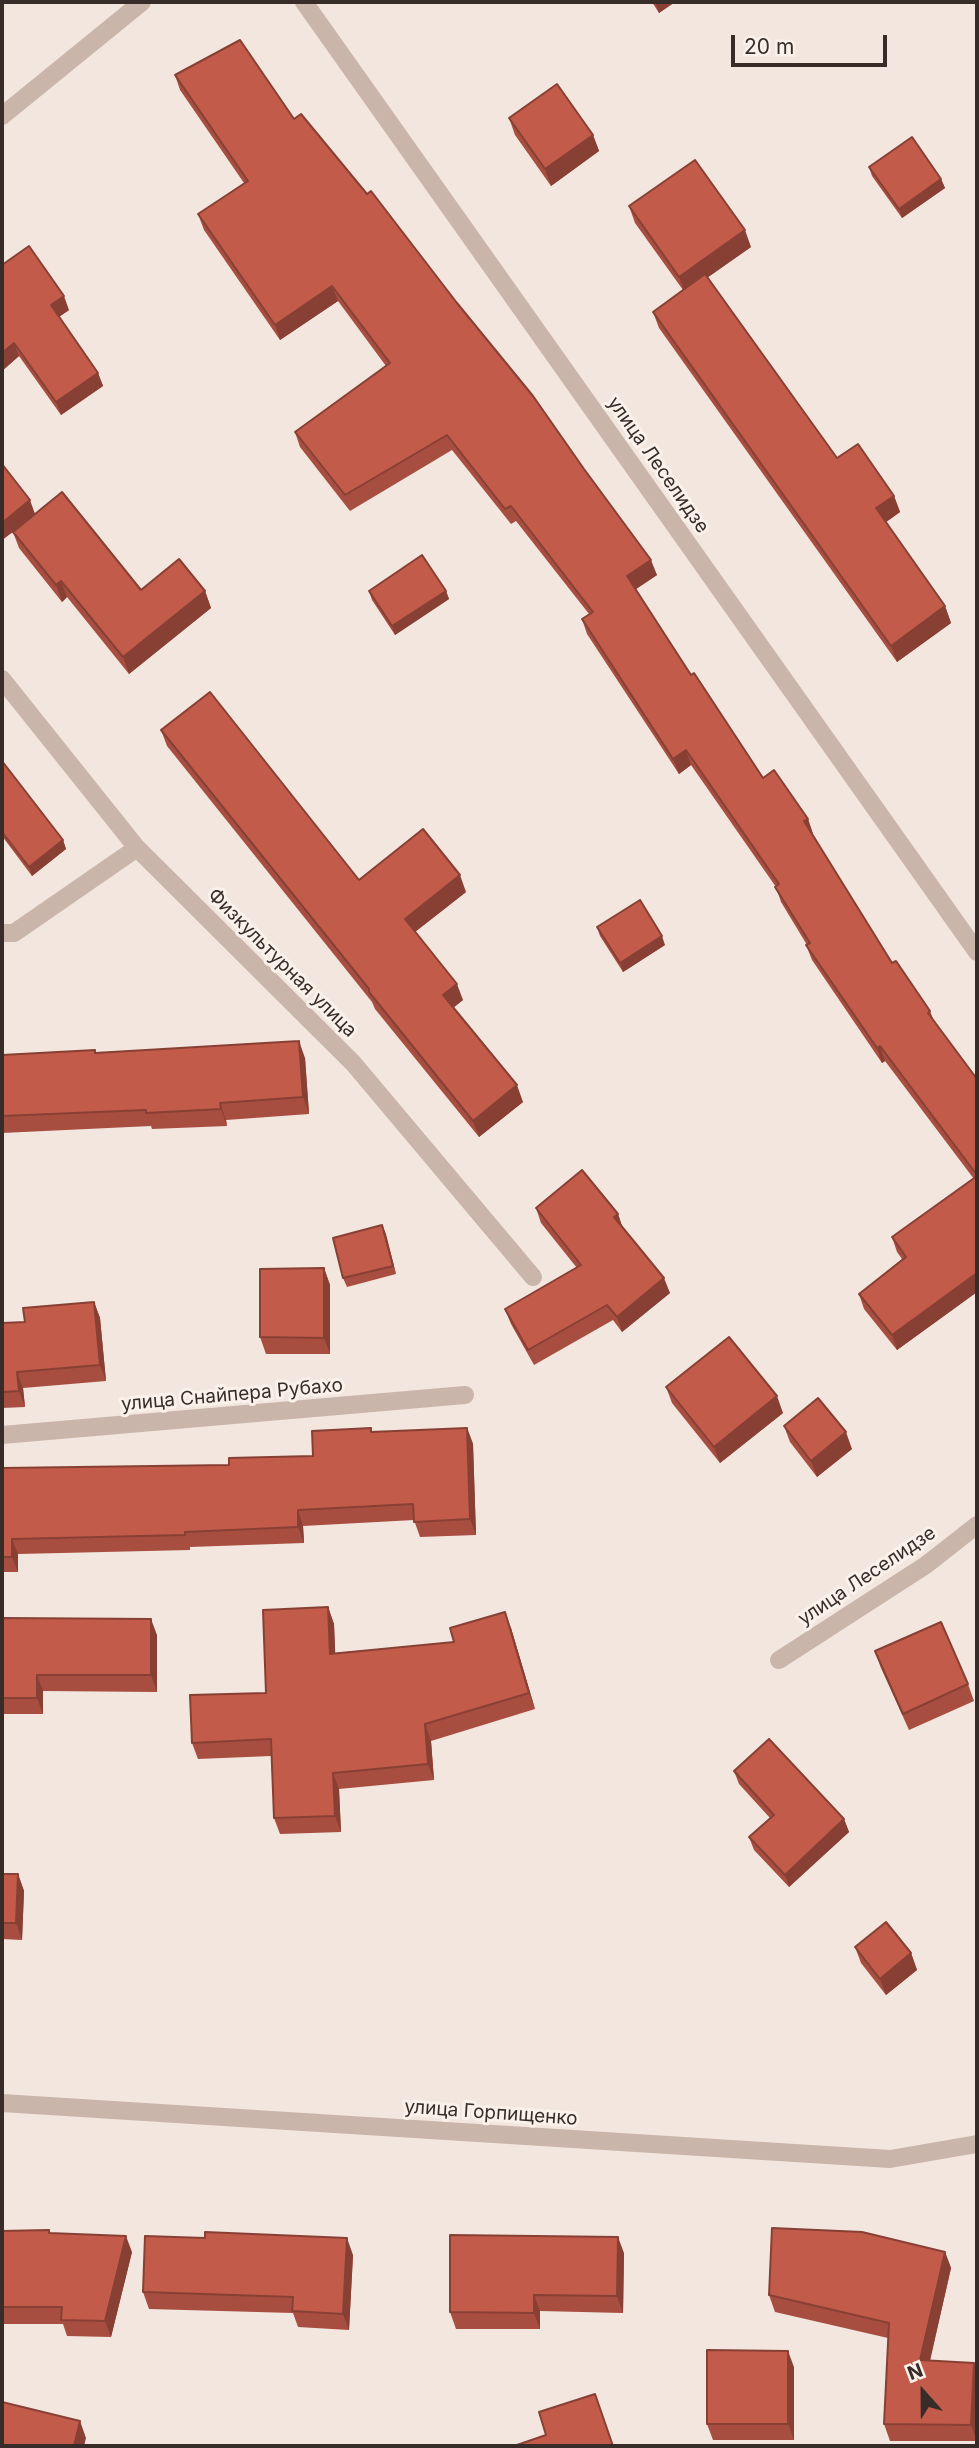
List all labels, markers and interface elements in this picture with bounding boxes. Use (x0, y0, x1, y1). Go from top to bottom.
scale bar (734, 21, 890, 65)
text: 20 m (744, 34, 794, 59)
street label: улица Леселидзе (602, 392, 714, 538)
street label: Физкультурная улица (203, 884, 361, 1042)
street label: улица Снайпера Рубахо (120, 1374, 344, 1416)
street label: улица Леселидзе (794, 1522, 940, 1630)
street label: улица Горпищенко (404, 2096, 578, 2130)
north arrow (888, 2357, 958, 2427)
text: N (904, 2359, 926, 2385)

